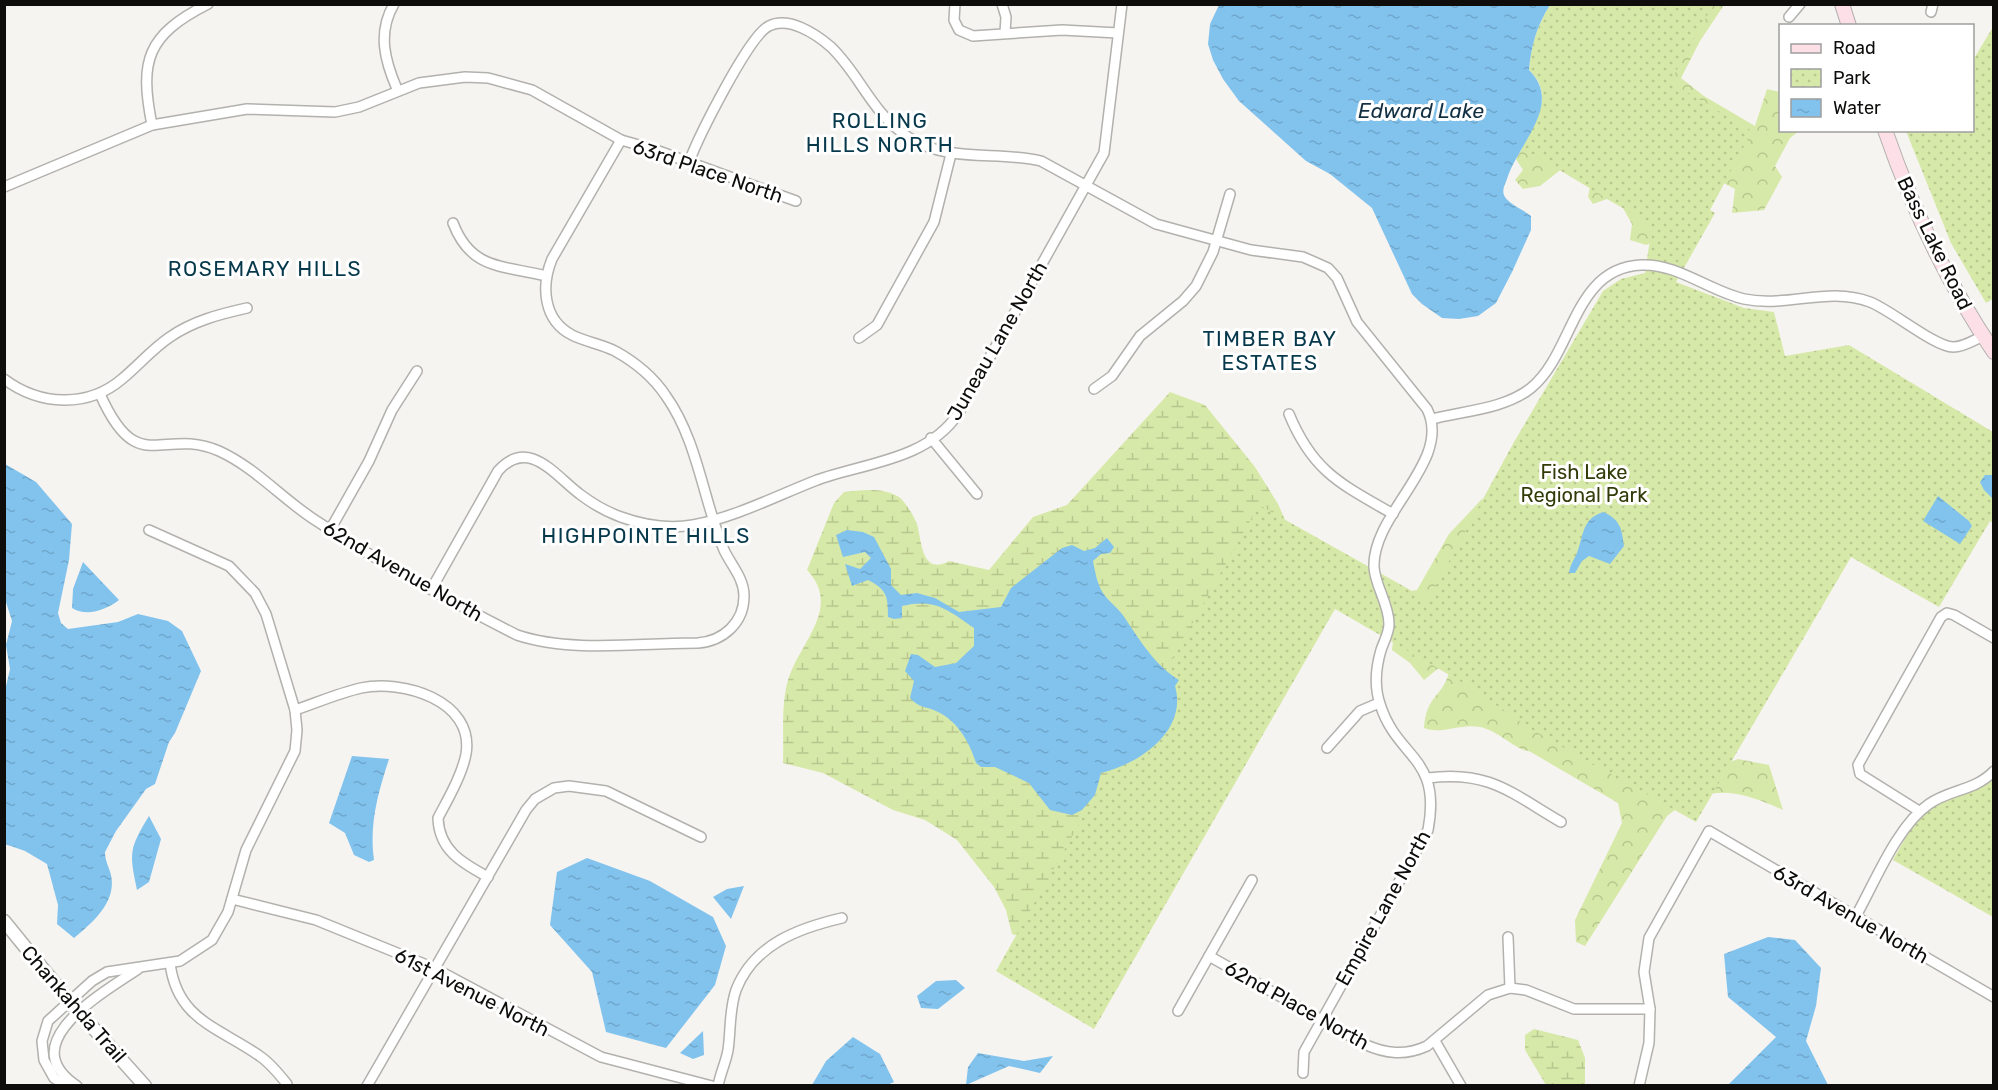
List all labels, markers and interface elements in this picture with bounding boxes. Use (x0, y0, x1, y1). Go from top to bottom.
legend (1779, 24, 1974, 132)
text: Road (1833, 37, 1876, 59)
text: Park (1833, 67, 1871, 89)
text: Water (1833, 97, 1881, 119)
water label: Edward Lake (1358, 98, 1484, 123)
district label: ROLLING HILLS NORTH (806, 108, 954, 157)
street label: 63rd Place North (630, 134, 786, 208)
street label: Bass Lake Road (1892, 172, 1978, 314)
district label: ROSEMARY HILLS (168, 256, 362, 281)
street label: Juneau Lane North (942, 257, 1052, 425)
district label: TIMBER BAY ESTATES (1202, 326, 1338, 375)
park label: Fish Lake Regional Park (1521, 460, 1648, 507)
street label: 62nd Avenue North (319, 516, 487, 626)
district label: HIGHPOINTE HILLS (541, 523, 751, 548)
street label: Empire Lane North (1330, 826, 1436, 990)
street label: 63rd Avenue North (1769, 860, 1933, 968)
street label: Chankahda Trail (17, 940, 131, 1068)
street label: 61st Avenue North (391, 943, 553, 1041)
street label: 62nd Place North (1221, 955, 1373, 1055)

